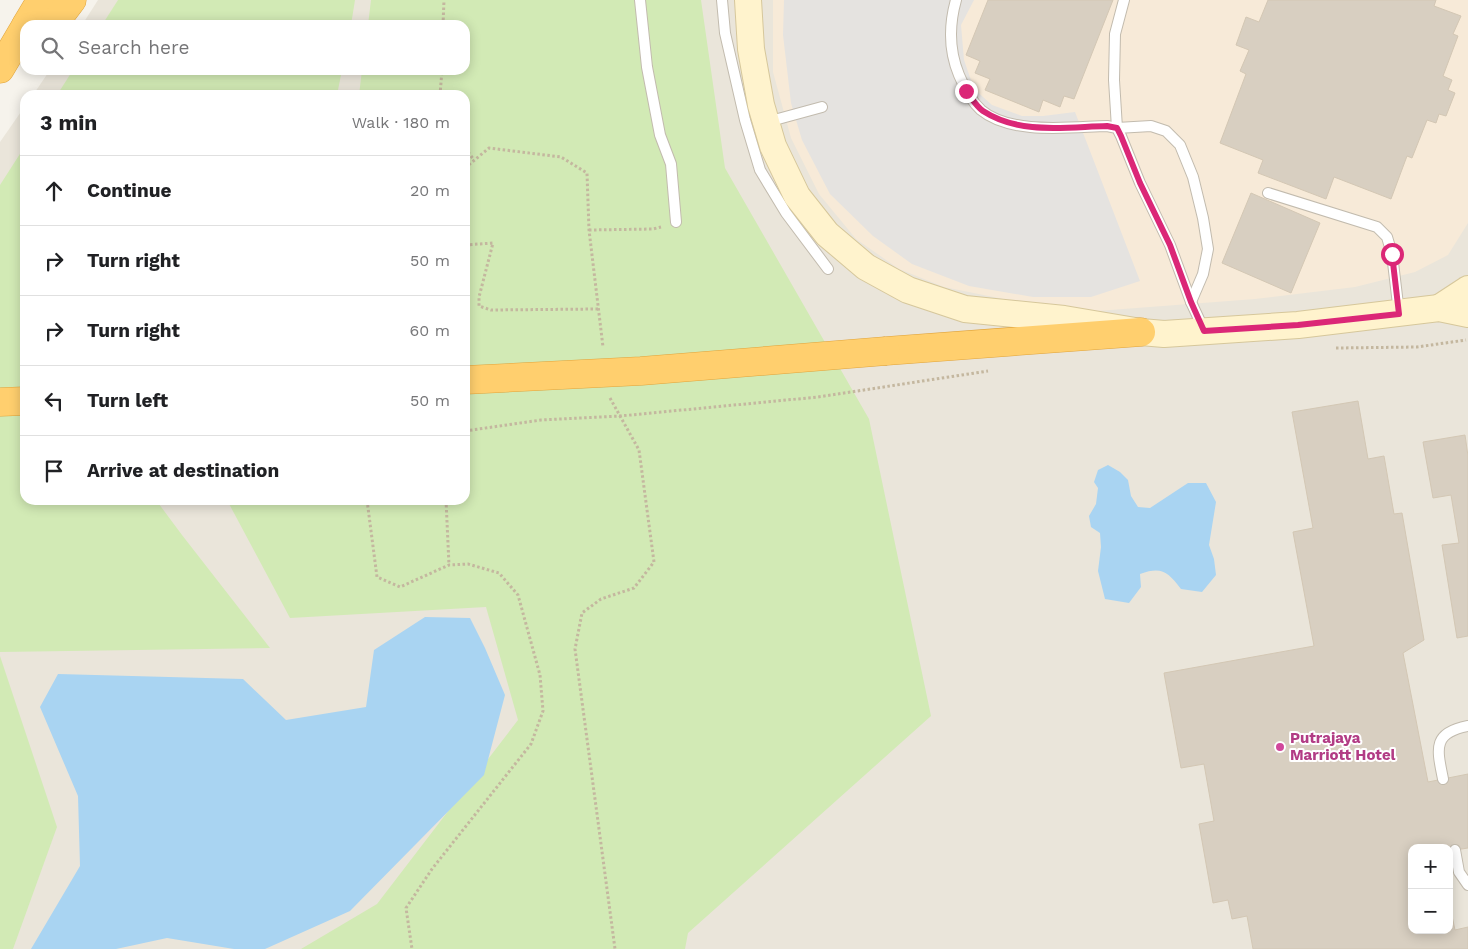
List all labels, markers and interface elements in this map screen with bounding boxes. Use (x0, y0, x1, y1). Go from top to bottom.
search box (20, 20, 470, 75)
icon: search (38, 34, 66, 62)
text: Search here (78, 36, 189, 59)
route end (955, 80, 978, 103)
text: 3 min (40, 110, 97, 135)
text: Walk · 180 m (352, 113, 450, 132)
icon: ahead (40, 177, 68, 205)
text: Continue (87, 179, 171, 202)
text: 20 m (410, 181, 450, 200)
route start (1381, 243, 1404, 266)
icon: right (40, 247, 68, 275)
text: Turn right (87, 249, 180, 272)
text: 50 m (410, 251, 450, 270)
icon: right (40, 317, 68, 345)
text: Turn right (87, 319, 180, 342)
text: 60 m (410, 321, 450, 340)
icon: left (40, 387, 68, 415)
text: Turn left (87, 389, 168, 412)
text: 50 m (410, 391, 450, 410)
icon: arrive (40, 457, 68, 485)
text: Arrive at destination (87, 459, 279, 482)
place label: Putrajaya Marriott Hotel (1290, 729, 1396, 764)
marker: Putrajaya Marriott Hotel (1274, 741, 1286, 753)
map controls (1408, 844, 1453, 934)
button: + (1408, 844, 1453, 889)
button: − (1408, 889, 1453, 934)

